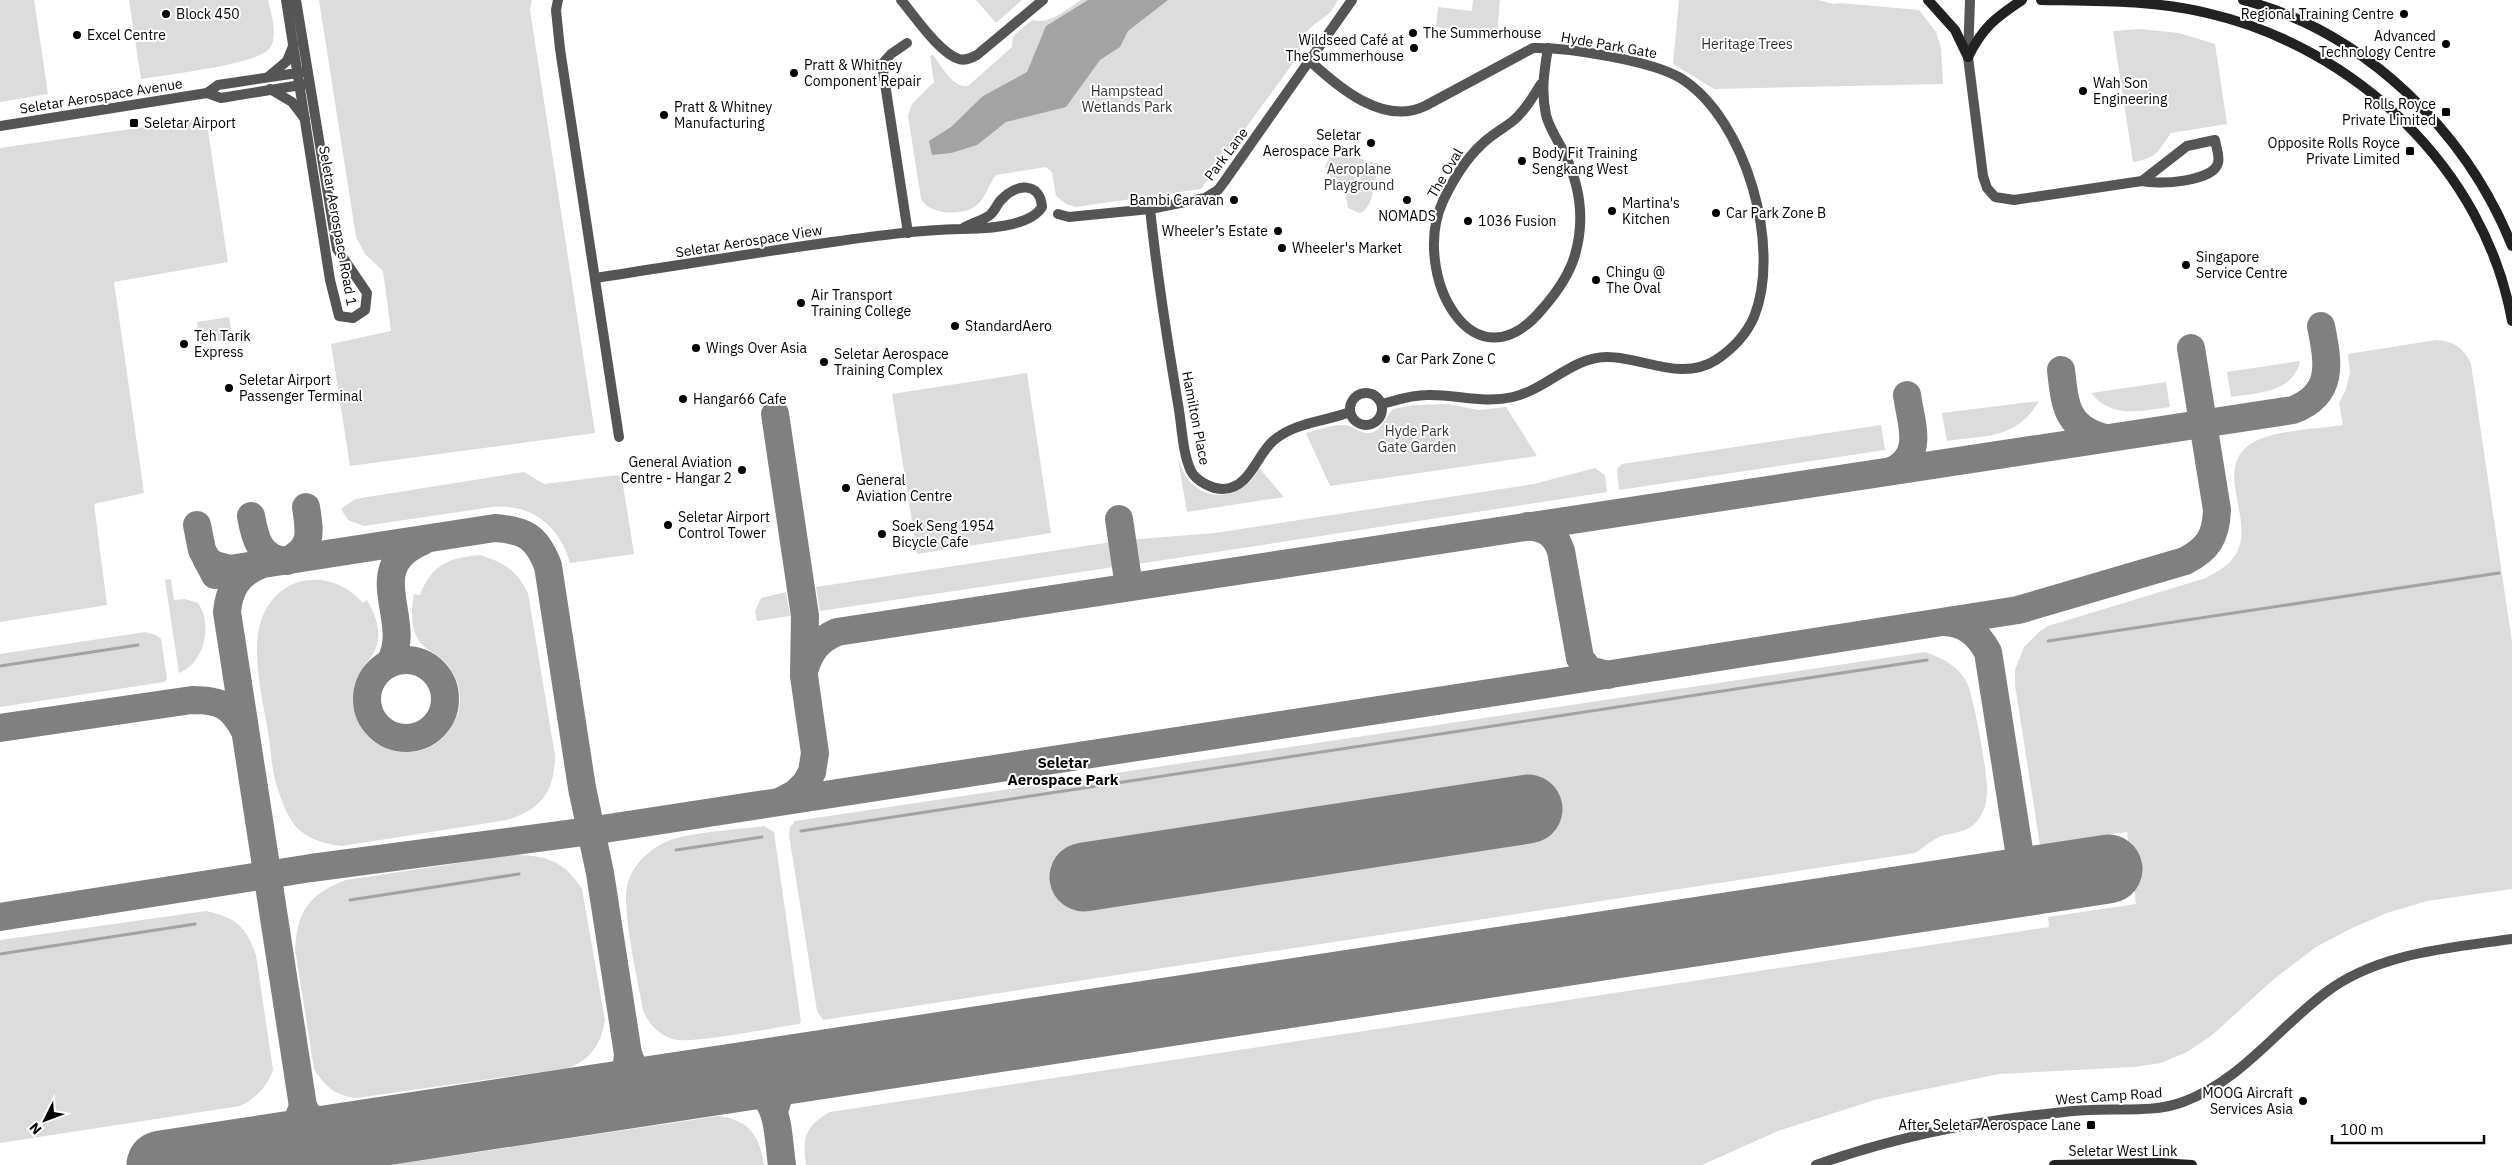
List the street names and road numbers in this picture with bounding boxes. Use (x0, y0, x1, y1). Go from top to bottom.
street label: Hyde Park Gate (1560, 28, 1659, 62)
street label: Seletar Aerospace Avenue (18, 74, 184, 118)
street label: Park Lane (1200, 124, 1252, 184)
street label: Seletar Aerospace Road 1 (315, 145, 361, 307)
street label: The Oval (1423, 145, 1467, 201)
street label: Seletar Aerospace View (674, 220, 824, 262)
street label: Hamilton Place (1178, 370, 1214, 467)
street label: West Camp Road (2055, 1083, 2163, 1109)
street label: Seletar West Link (2069, 1142, 2178, 1160)

